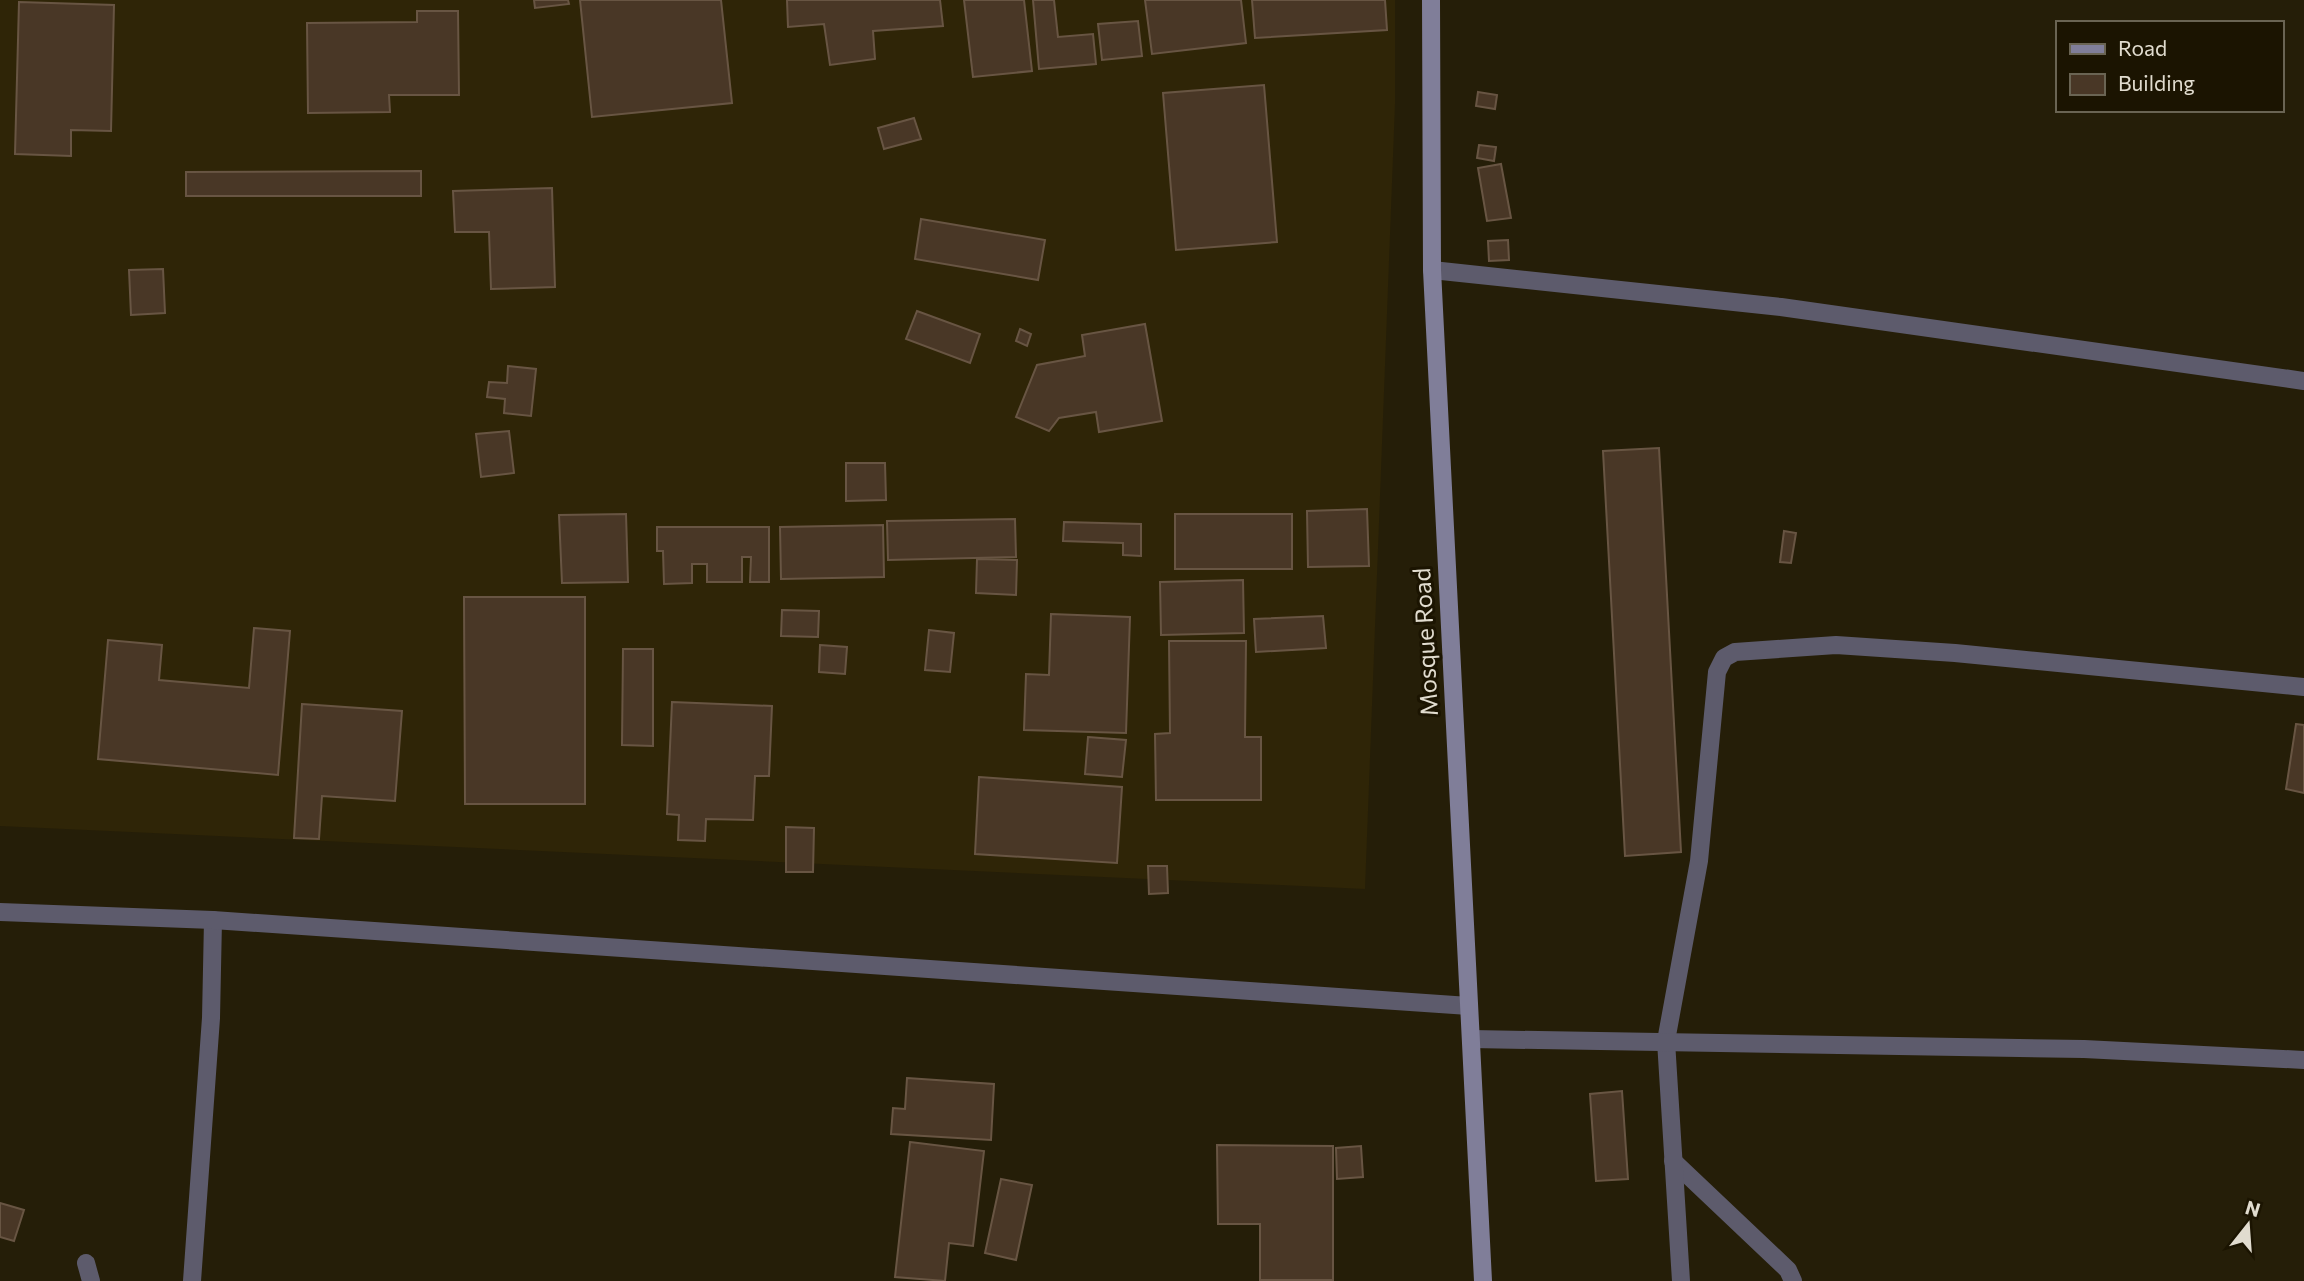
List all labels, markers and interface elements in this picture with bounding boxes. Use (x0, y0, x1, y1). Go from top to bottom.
legend (2056, 21, 2283, 112)
text: Road (2118, 35, 2167, 60)
text: Building (2118, 70, 2195, 95)
street label: Mosque Road (1406, 567, 1443, 717)
north arrow (2213, 1190, 2283, 1260)
text: N (2243, 1195, 2263, 1221)

